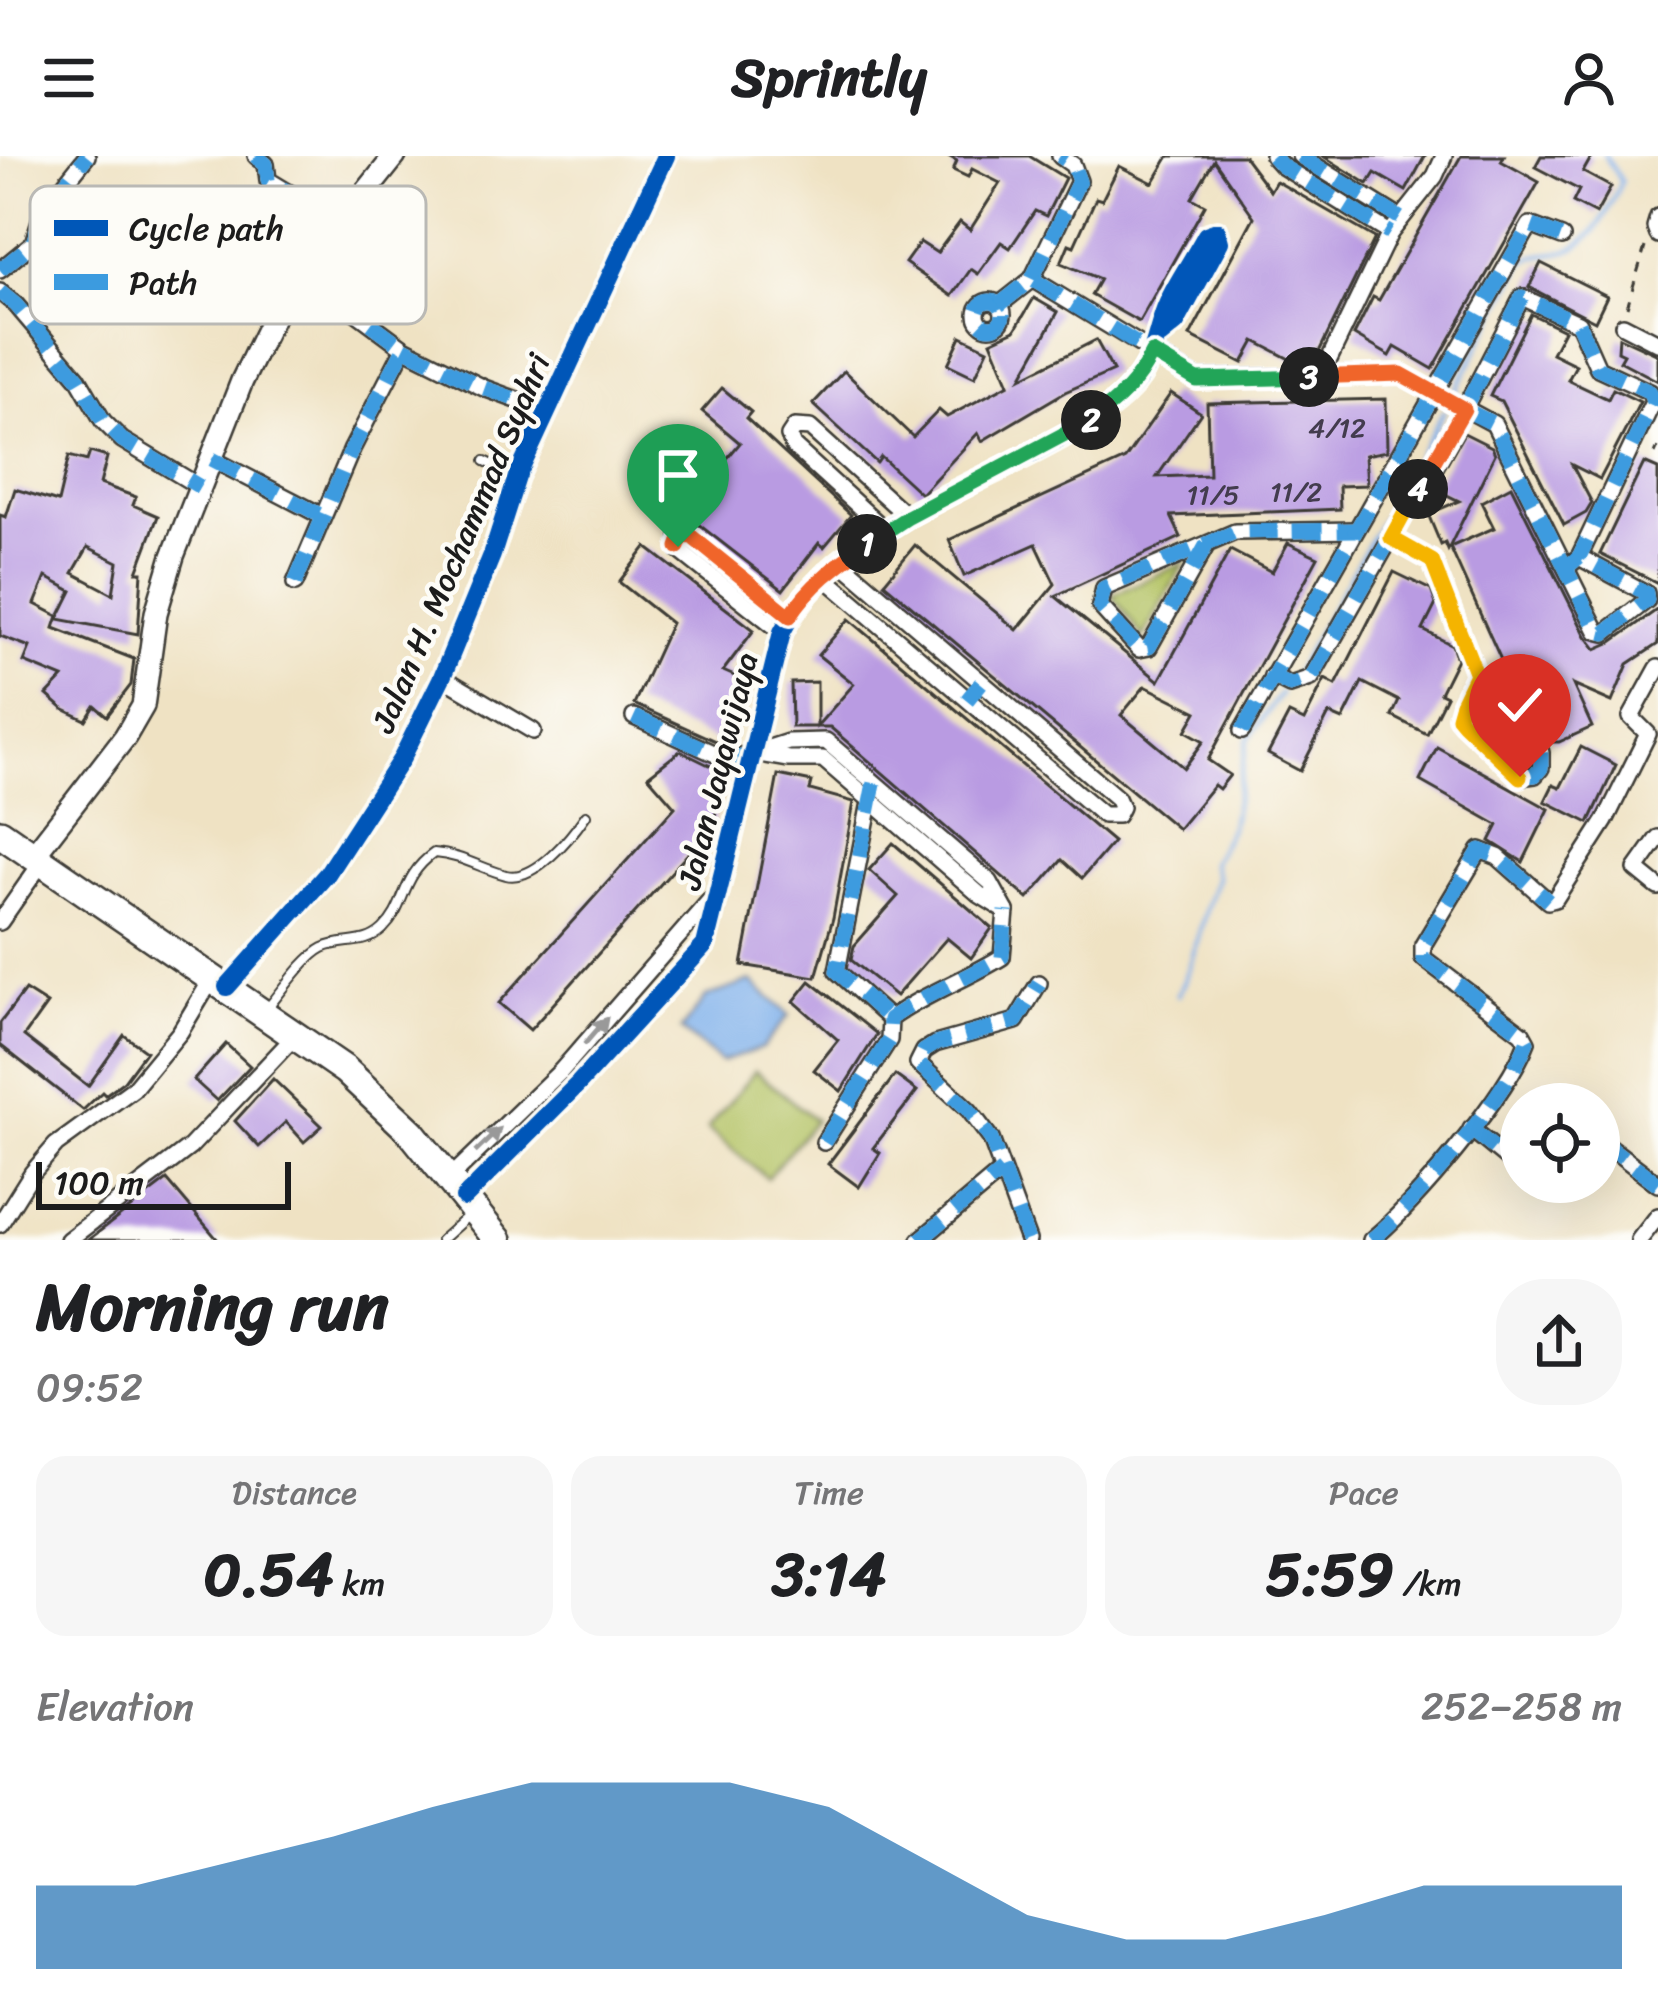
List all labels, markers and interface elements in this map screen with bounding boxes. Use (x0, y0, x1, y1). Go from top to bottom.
text: Sprintly (731, 30, 927, 126)
icon: menu (36, 45, 102, 111)
icon: person (1556, 45, 1622, 111)
legend (30, 186, 426, 324)
text: Cycle path (129, 200, 284, 258)
text: Path (129, 254, 197, 312)
street label: Jalan H. Mochammad Syahri (354, 343, 568, 743)
pin: 3 (1279, 347, 1339, 407)
text: 3 (1300, 348, 1318, 406)
pin: 2 (1061, 390, 1121, 450)
text: 2 (1081, 391, 1101, 449)
house number: 4/12 (1308, 404, 1366, 452)
pin (627, 424, 729, 547)
icon: arrive (645, 442, 711, 508)
pin: 4 (1388, 459, 1448, 519)
text: 4 (1408, 460, 1428, 518)
house number: 11/2 (1270, 468, 1322, 516)
house number: 11/5 (1186, 471, 1240, 519)
pin: 1 (837, 514, 897, 574)
text: 1 (860, 515, 874, 573)
street label: Jalan Jayawijaya (660, 646, 775, 897)
pin (1469, 654, 1571, 777)
icon: check (1487, 672, 1553, 738)
one-way arrow (582, 1017, 608, 1047)
map controls (1500, 1083, 1620, 1203)
button: locate (1500, 1083, 1620, 1203)
one-way arrow (474, 1126, 502, 1154)
text: 100 m (54, 1154, 144, 1212)
scale bar (36, 1156, 291, 1209)
text: Morning run (36, 1249, 389, 1366)
button: share (1496, 1279, 1622, 1405)
text: 09:52 (36, 1353, 143, 1422)
text: Distance (232, 1464, 357, 1522)
text: Time (794, 1464, 864, 1522)
text: Pace (1329, 1464, 1399, 1522)
text: 0.54 (204, 1522, 334, 1628)
text: 3:14 (772, 1522, 886, 1628)
text: 5:59 (1266, 1522, 1394, 1628)
text: km (334, 1555, 385, 1613)
text: /km (1394, 1555, 1462, 1613)
text: Elevation (36, 1672, 194, 1741)
text: 252–258 m (1421, 1672, 1622, 1741)

